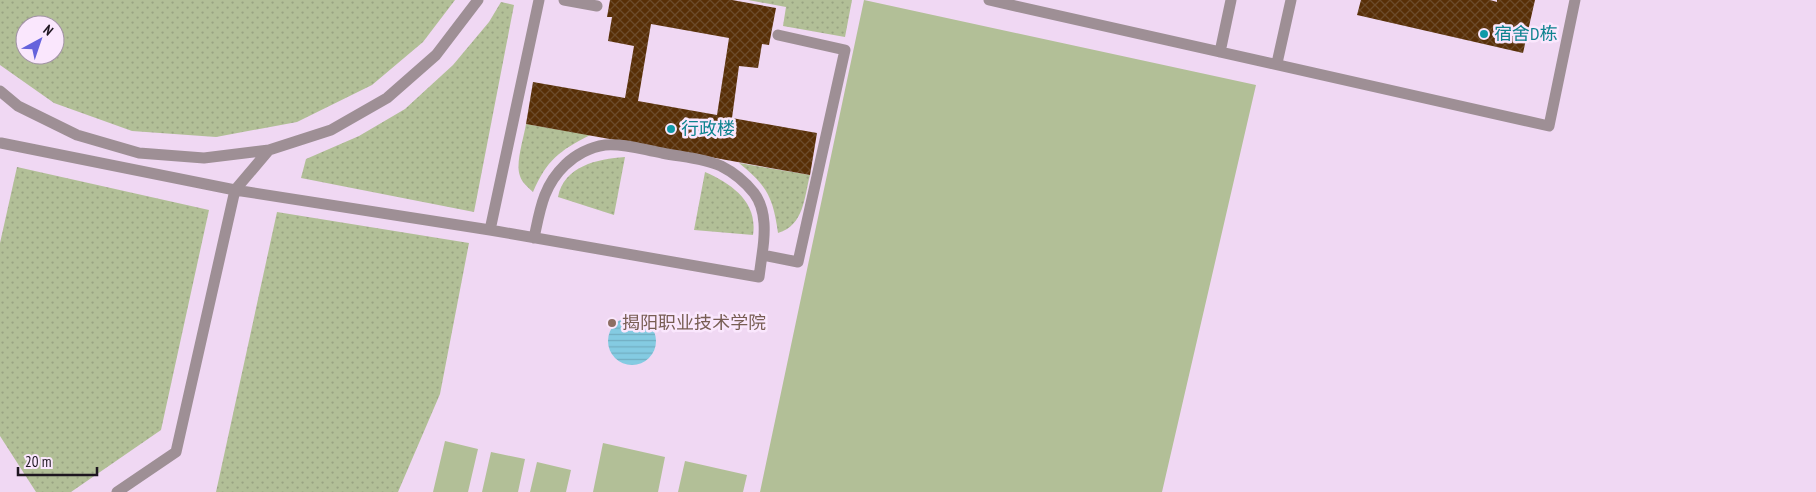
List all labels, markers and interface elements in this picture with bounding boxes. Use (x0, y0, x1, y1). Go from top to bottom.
north arrow (15, 15, 65, 65)
text: N (40, 21, 57, 39)
place label: 宿舍D栋 (1494, 22, 1557, 45)
marker: 宿舍D栋 (1478, 28, 1490, 40)
place label: 行政楼 (681, 117, 735, 140)
marker: 行政楼 (665, 123, 677, 135)
place label: 揭阳职业技术学院 (622, 311, 766, 334)
marker: 揭阳职业技术学院 (606, 317, 618, 329)
scale bar (18, 444, 96, 476)
text: 20 m (25, 452, 51, 471)

